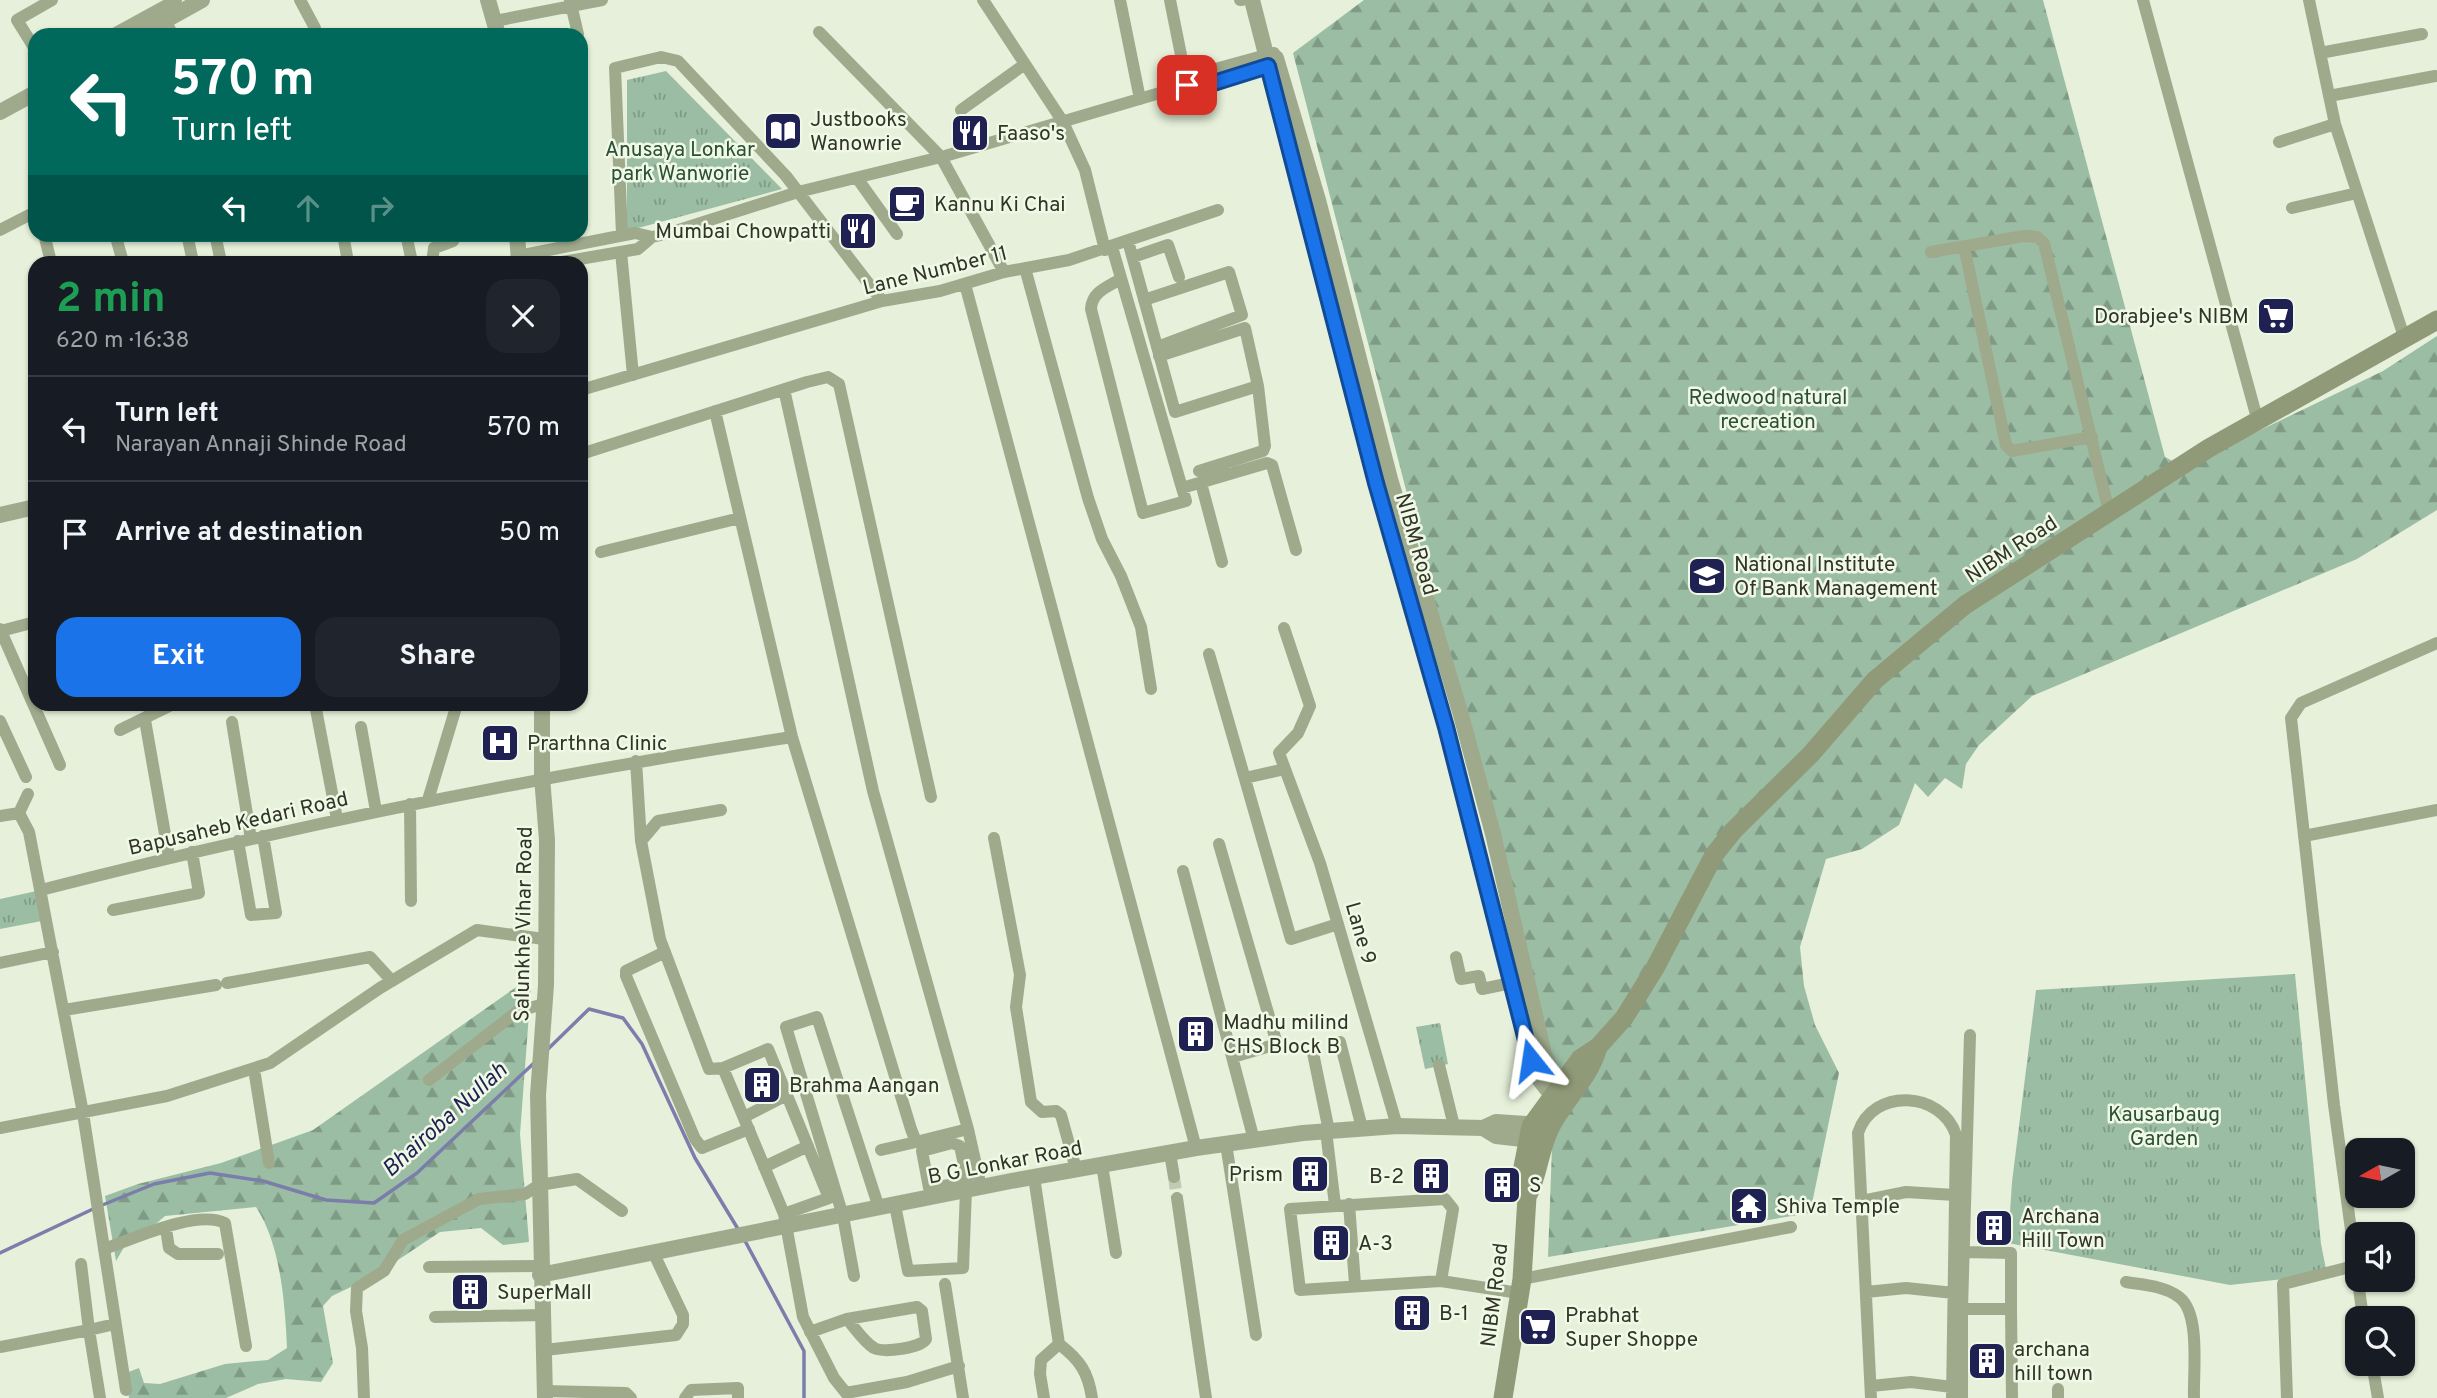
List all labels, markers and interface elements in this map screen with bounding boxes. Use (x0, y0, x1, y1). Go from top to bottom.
text: 570 m (171, 51, 315, 113)
pin (1157, 55, 1217, 115)
icon: left (56, 56, 147, 147)
icon: arrive (1168, 66, 1206, 104)
place label: Justbooks Wanowrie (810, 107, 907, 158)
library icon: Justbooks Wanowrie (762, 110, 804, 152)
text: Turn left (171, 112, 292, 152)
restaurant icon: Faaso's (949, 112, 991, 154)
place label: Faaso's (997, 121, 1065, 148)
park label: Anusaya Lonkar park Wanworie (605, 137, 755, 188)
cafe icon: Kannu Ki Chai (886, 183, 928, 225)
icon: left (216, 189, 254, 227)
icon: ahead (289, 189, 327, 227)
icon: right (362, 189, 400, 227)
place label: Kannu Ki Chai (934, 192, 1066, 219)
restaurant icon: Mumbai Chowpatti (837, 210, 879, 252)
place label: Mumbai Chowpatti (655, 219, 831, 246)
street label: Lane Number 11 (860, 240, 1011, 303)
text: 2 min (56, 274, 166, 327)
button: close (486, 279, 560, 353)
supermarket icon: Dorabjee's NIBM (2255, 295, 2297, 337)
place label: Dorabjee's NIBM (2094, 304, 2249, 331)
text: 620 m · 16:38 (56, 327, 190, 356)
park label: Redwood natural recreation (1689, 385, 1847, 436)
text: Turn left (115, 398, 219, 431)
icon: left (56, 410, 94, 448)
text: 570 m (486, 412, 560, 445)
text: Narayan Annaji Shinde Road (115, 431, 407, 460)
street label: NIBM Road (1388, 490, 1443, 598)
street label: NIBM Road (1961, 510, 2063, 590)
icon: arrive (56, 515, 94, 553)
text: Arrive at destination (115, 517, 363, 550)
text: 50 m (499, 517, 560, 550)
place label: National Institute Of Bank Management (1734, 552, 1938, 603)
school or university icon: National Institute Of Bank Management (1686, 555, 1728, 597)
button: Exit (56, 617, 301, 697)
button: Share (315, 617, 560, 697)
hospital icon: Prarthna Clinic (479, 722, 521, 764)
place label: Prarthna Clinic (527, 731, 667, 758)
street label: Bapusaheb Kedari Road (126, 786, 351, 863)
street label: Salunkhe Vihar Road (509, 826, 540, 1022)
street label: Lane 9 (1338, 899, 1381, 968)
place label: Madhu milind CHS Block B (1223, 1010, 1349, 1061)
building icon: Madhu milind CHS Block B (1175, 1013, 1217, 1055)
position arrow (1494, 1023, 1568, 1097)
water label: Bhairoba Nullah (377, 1057, 515, 1185)
building icon: Brahma Aangan (741, 1064, 783, 1106)
place label: Brahma Aangan (789, 1073, 940, 1100)
park label: Kausarbaug Garden (2108, 1102, 2220, 1153)
street label: B G Lonkar Road (926, 1135, 1085, 1192)
north arrow (2345, 1138, 2415, 1208)
map controls (2345, 1138, 2415, 1376)
building icon: Prism (1289, 1153, 1331, 1195)
building icon: B-2 (1410, 1155, 1452, 1197)
place label: Prism (1229, 1162, 1283, 1189)
place label: B-2 (1369, 1164, 1404, 1191)
building icon: S (1481, 1164, 1523, 1206)
place label: S (1529, 1173, 1542, 1200)
temple icon: Shiva Temple (1728, 1185, 1770, 1227)
place label: Shiva Temple (1776, 1194, 1900, 1221)
place label: Archana Hill Town (2021, 1204, 2105, 1255)
building icon: Archana Hill Town (1973, 1207, 2015, 1249)
building icon: A-3 (1310, 1222, 1352, 1264)
button: sound (2345, 1222, 2415, 1292)
place label: A-3 (1358, 1231, 1393, 1258)
street label: NIBM Road (1476, 1242, 1515, 1349)
building icon: SuperMall (449, 1271, 491, 1313)
place label: SuperMall (497, 1280, 592, 1307)
building icon: B-1 (1391, 1292, 1433, 1334)
place label: B-1 (1439, 1301, 1469, 1328)
place label: Prabhat Super Shoppe (1565, 1303, 1698, 1354)
supermarket icon: Prabhat Super Shoppe (1517, 1306, 1559, 1348)
button: search (2345, 1306, 2415, 1376)
place label: archana hill town (2014, 1337, 2093, 1388)
building icon: archana hill town (1966, 1340, 2008, 1382)

